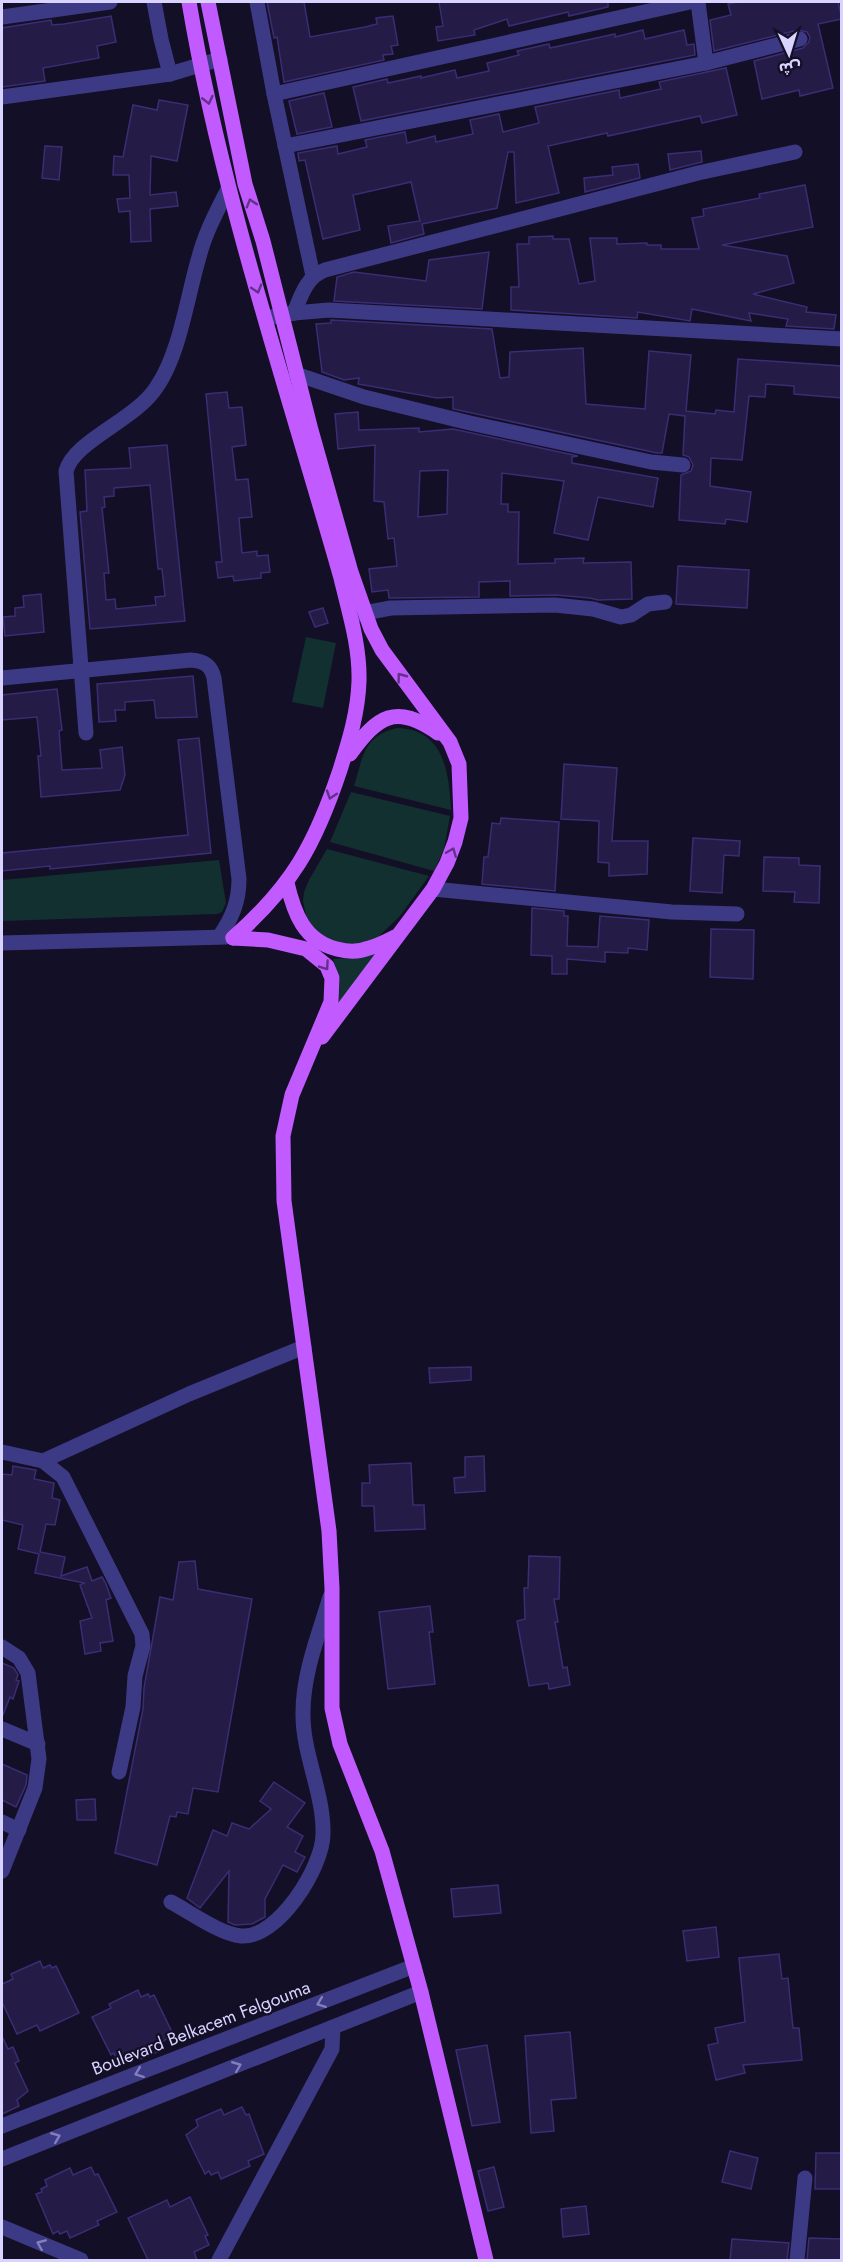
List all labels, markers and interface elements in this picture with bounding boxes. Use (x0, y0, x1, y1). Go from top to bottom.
north arrow (759, 24, 819, 84)
text: ش (778, 56, 802, 81)
one-way arrow (200, 95, 213, 105)
one-way arrow (246, 198, 258, 209)
one-way arrow (250, 283, 262, 294)
one-way arrow (397, 672, 408, 683)
one-way arrow (326, 790, 339, 800)
one-way arrow (445, 847, 457, 858)
one-way arrow (318, 960, 329, 971)
street label: Boulevard Belkacem Felgouma (88, 1974, 314, 2082)
one-way arrow (316, 1995, 326, 2008)
one-way arrow (231, 2060, 242, 2073)
one-way arrow (134, 2066, 145, 2078)
one-way arrow (50, 2132, 61, 2145)
one-way arrow (36, 2239, 47, 2251)

